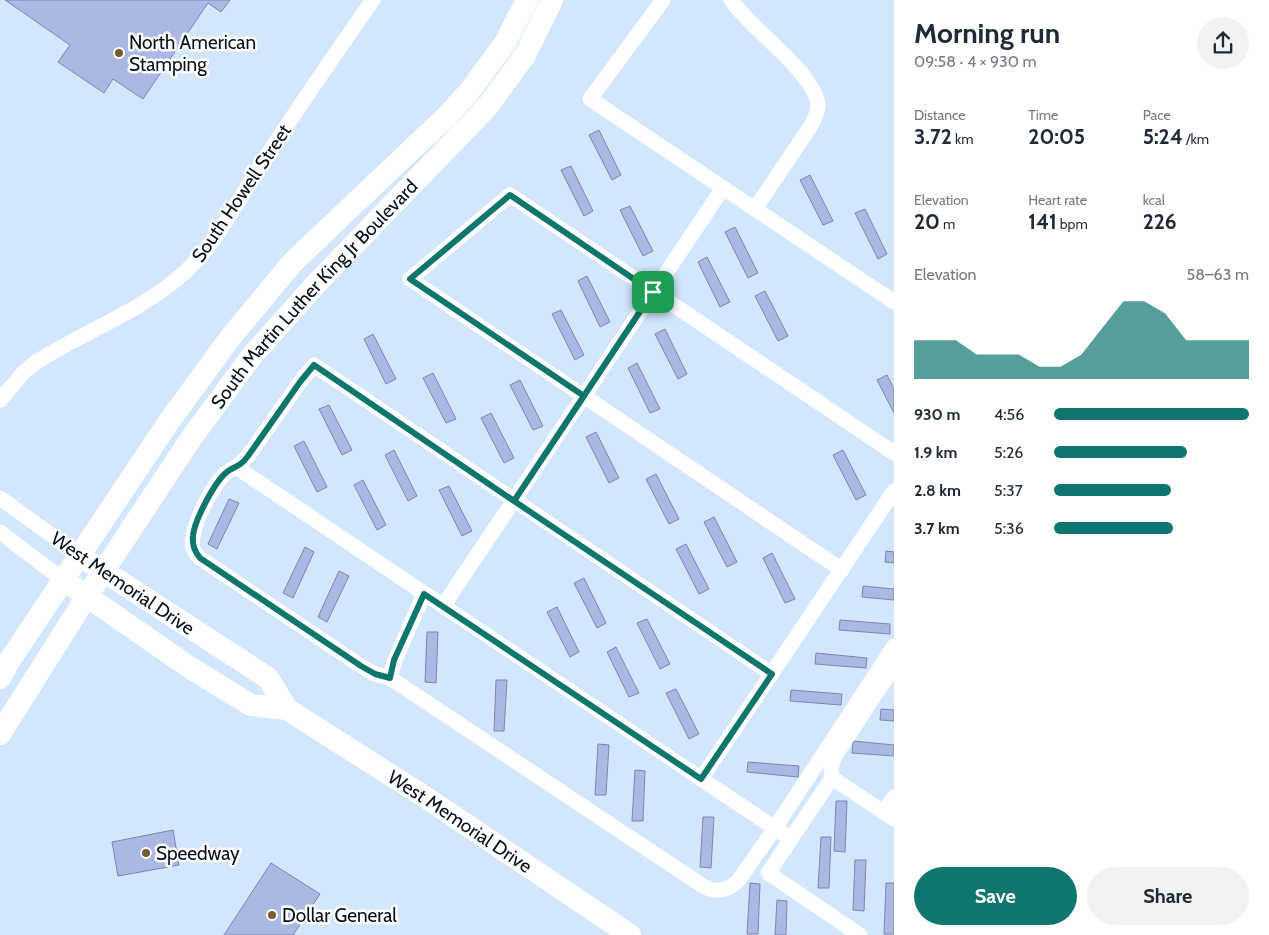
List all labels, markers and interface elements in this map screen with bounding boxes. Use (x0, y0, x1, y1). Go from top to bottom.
text: Morning run (914, 16, 1060, 50)
button: share (1197, 17, 1249, 69)
place label: North American Stamping (129, 31, 256, 76)
marker: North American Stamping (113, 47, 125, 59)
text: 09:58 · 4 × 930 m (914, 52, 1036, 71)
text: Distance (914, 106, 966, 124)
text: Time (1028, 106, 1058, 124)
text: Pace (1143, 106, 1171, 124)
street label: South Howell Street (187, 119, 296, 267)
text: 3.72 (914, 124, 952, 149)
text: 20:05 (1028, 124, 1085, 149)
text: 5:24 (1143, 124, 1183, 149)
text: km (952, 130, 974, 148)
text: /km (1183, 130, 1209, 148)
street label: South Martin Luther King Jr Boulevard (206, 175, 423, 413)
text: Elevation (914, 191, 969, 209)
text: Heart rate (1028, 191, 1087, 209)
text: kcal (1143, 191, 1165, 209)
text: 20 (914, 209, 940, 234)
text: 141 (1028, 209, 1057, 234)
text: 226 (1143, 209, 1177, 234)
text: m (940, 215, 955, 233)
text: bpm (1057, 215, 1088, 233)
text: Elevation (914, 265, 977, 284)
text: 58–63 m (1187, 265, 1249, 284)
pin (632, 271, 674, 313)
icon: arrive (639, 278, 667, 306)
text: 930 m (914, 405, 960, 424)
text: 4:56 (994, 405, 1024, 424)
text: 1.9 km (914, 443, 957, 462)
text: 5:26 (994, 443, 1023, 462)
text: 2.8 km (914, 481, 961, 500)
text: 5:37 (994, 481, 1023, 500)
text: 3.7 km (914, 519, 960, 538)
text: 5:36 (994, 519, 1024, 538)
street label: West Memorial Drive (47, 527, 199, 640)
street label: West Memorial Drive (384, 766, 537, 878)
place label: Speedway (156, 842, 240, 865)
marker: Speedway (140, 847, 152, 859)
button: Save (914, 867, 1077, 925)
button: Share (1087, 867, 1249, 925)
place label: Dollar General (282, 904, 397, 927)
marker: Dollar General (266, 909, 278, 921)

